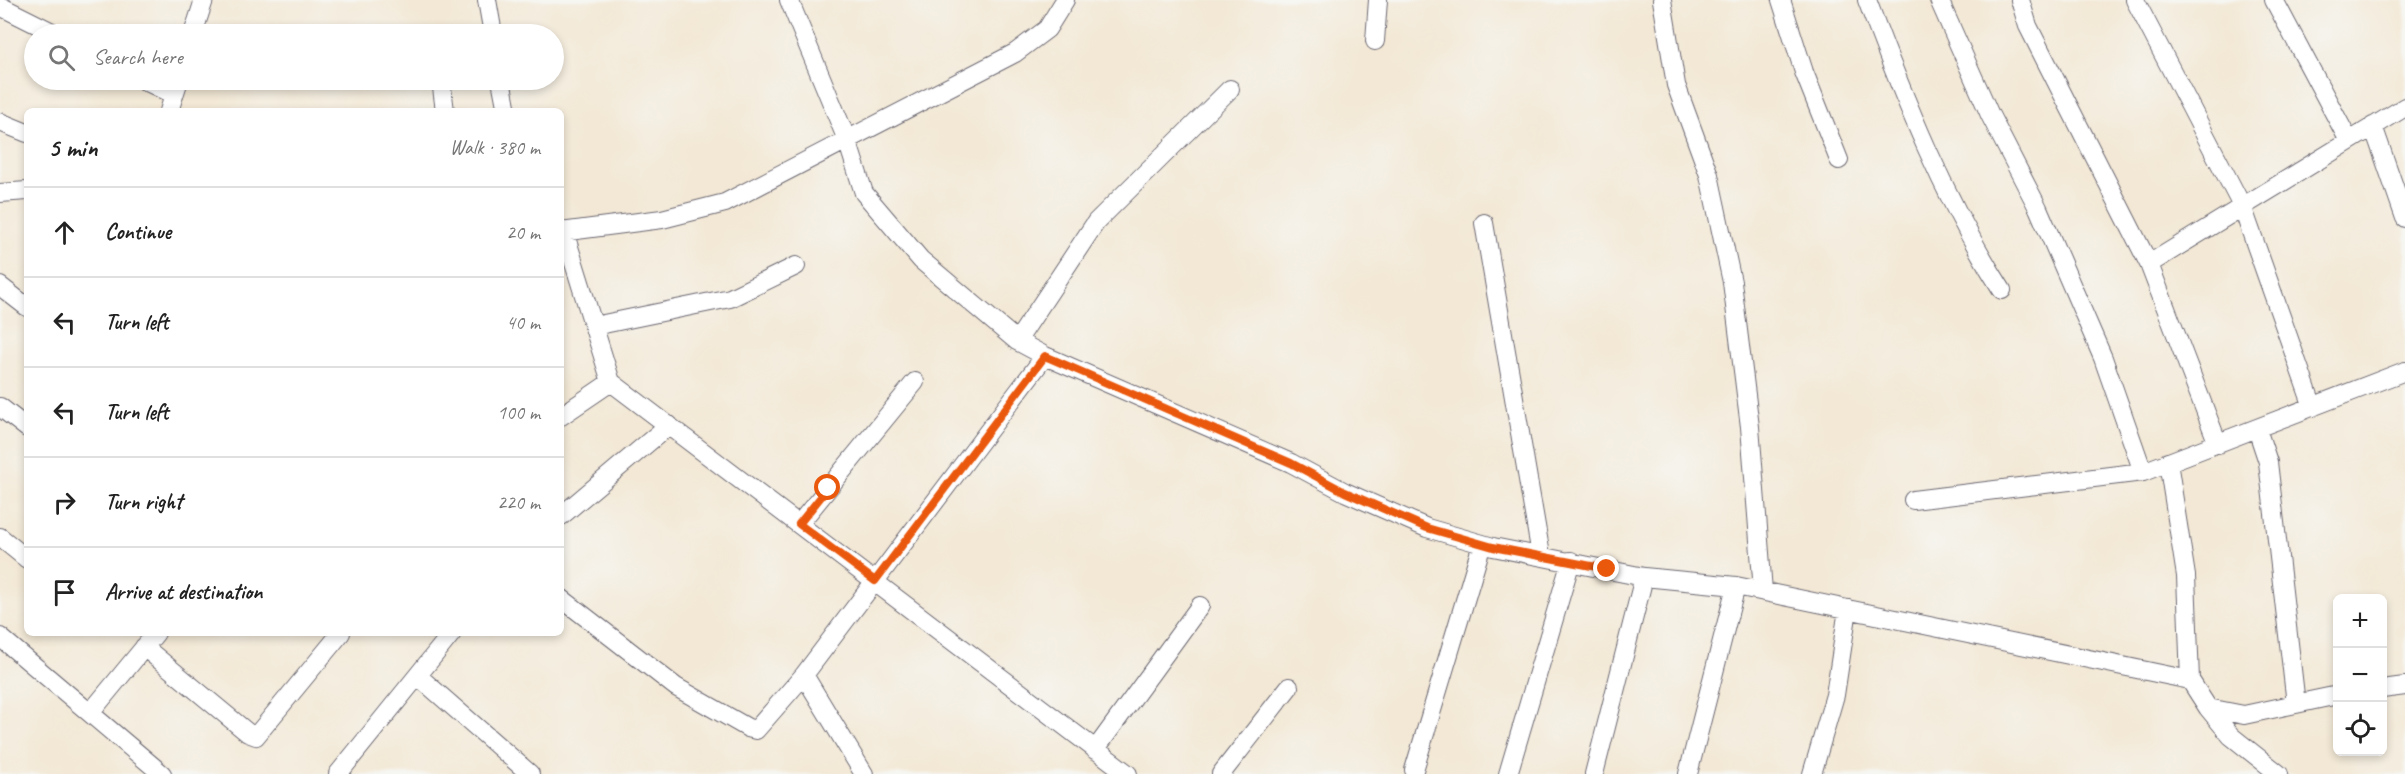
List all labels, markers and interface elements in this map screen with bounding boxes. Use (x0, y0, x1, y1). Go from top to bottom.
search box (24, 24, 564, 90)
icon: search (45, 41, 78, 74)
text: Search here (93, 43, 183, 71)
text: 5 min (48, 131, 97, 164)
text: Walk · 380 m (450, 135, 540, 160)
icon: ahead (48, 216, 81, 249)
text: Continue (105, 218, 171, 246)
text: 20 m (506, 220, 540, 245)
icon: left (48, 306, 81, 339)
text: Turn left (105, 308, 169, 336)
text: 40 m (506, 310, 540, 335)
icon: left (48, 396, 81, 429)
text: Turn left (105, 398, 169, 426)
text: 100 m (497, 400, 540, 425)
route start (814, 474, 840, 500)
icon: right (48, 486, 81, 519)
text: Turn right (105, 488, 182, 516)
text: 220 m (497, 490, 540, 515)
route end (1593, 555, 1619, 581)
icon: arrive (48, 576, 81, 609)
text: Arrive at destination (105, 578, 262, 606)
map controls (2333, 594, 2387, 756)
button: + (2333, 594, 2387, 648)
button: − (2333, 648, 2387, 702)
button: locate (2333, 702, 2387, 756)

